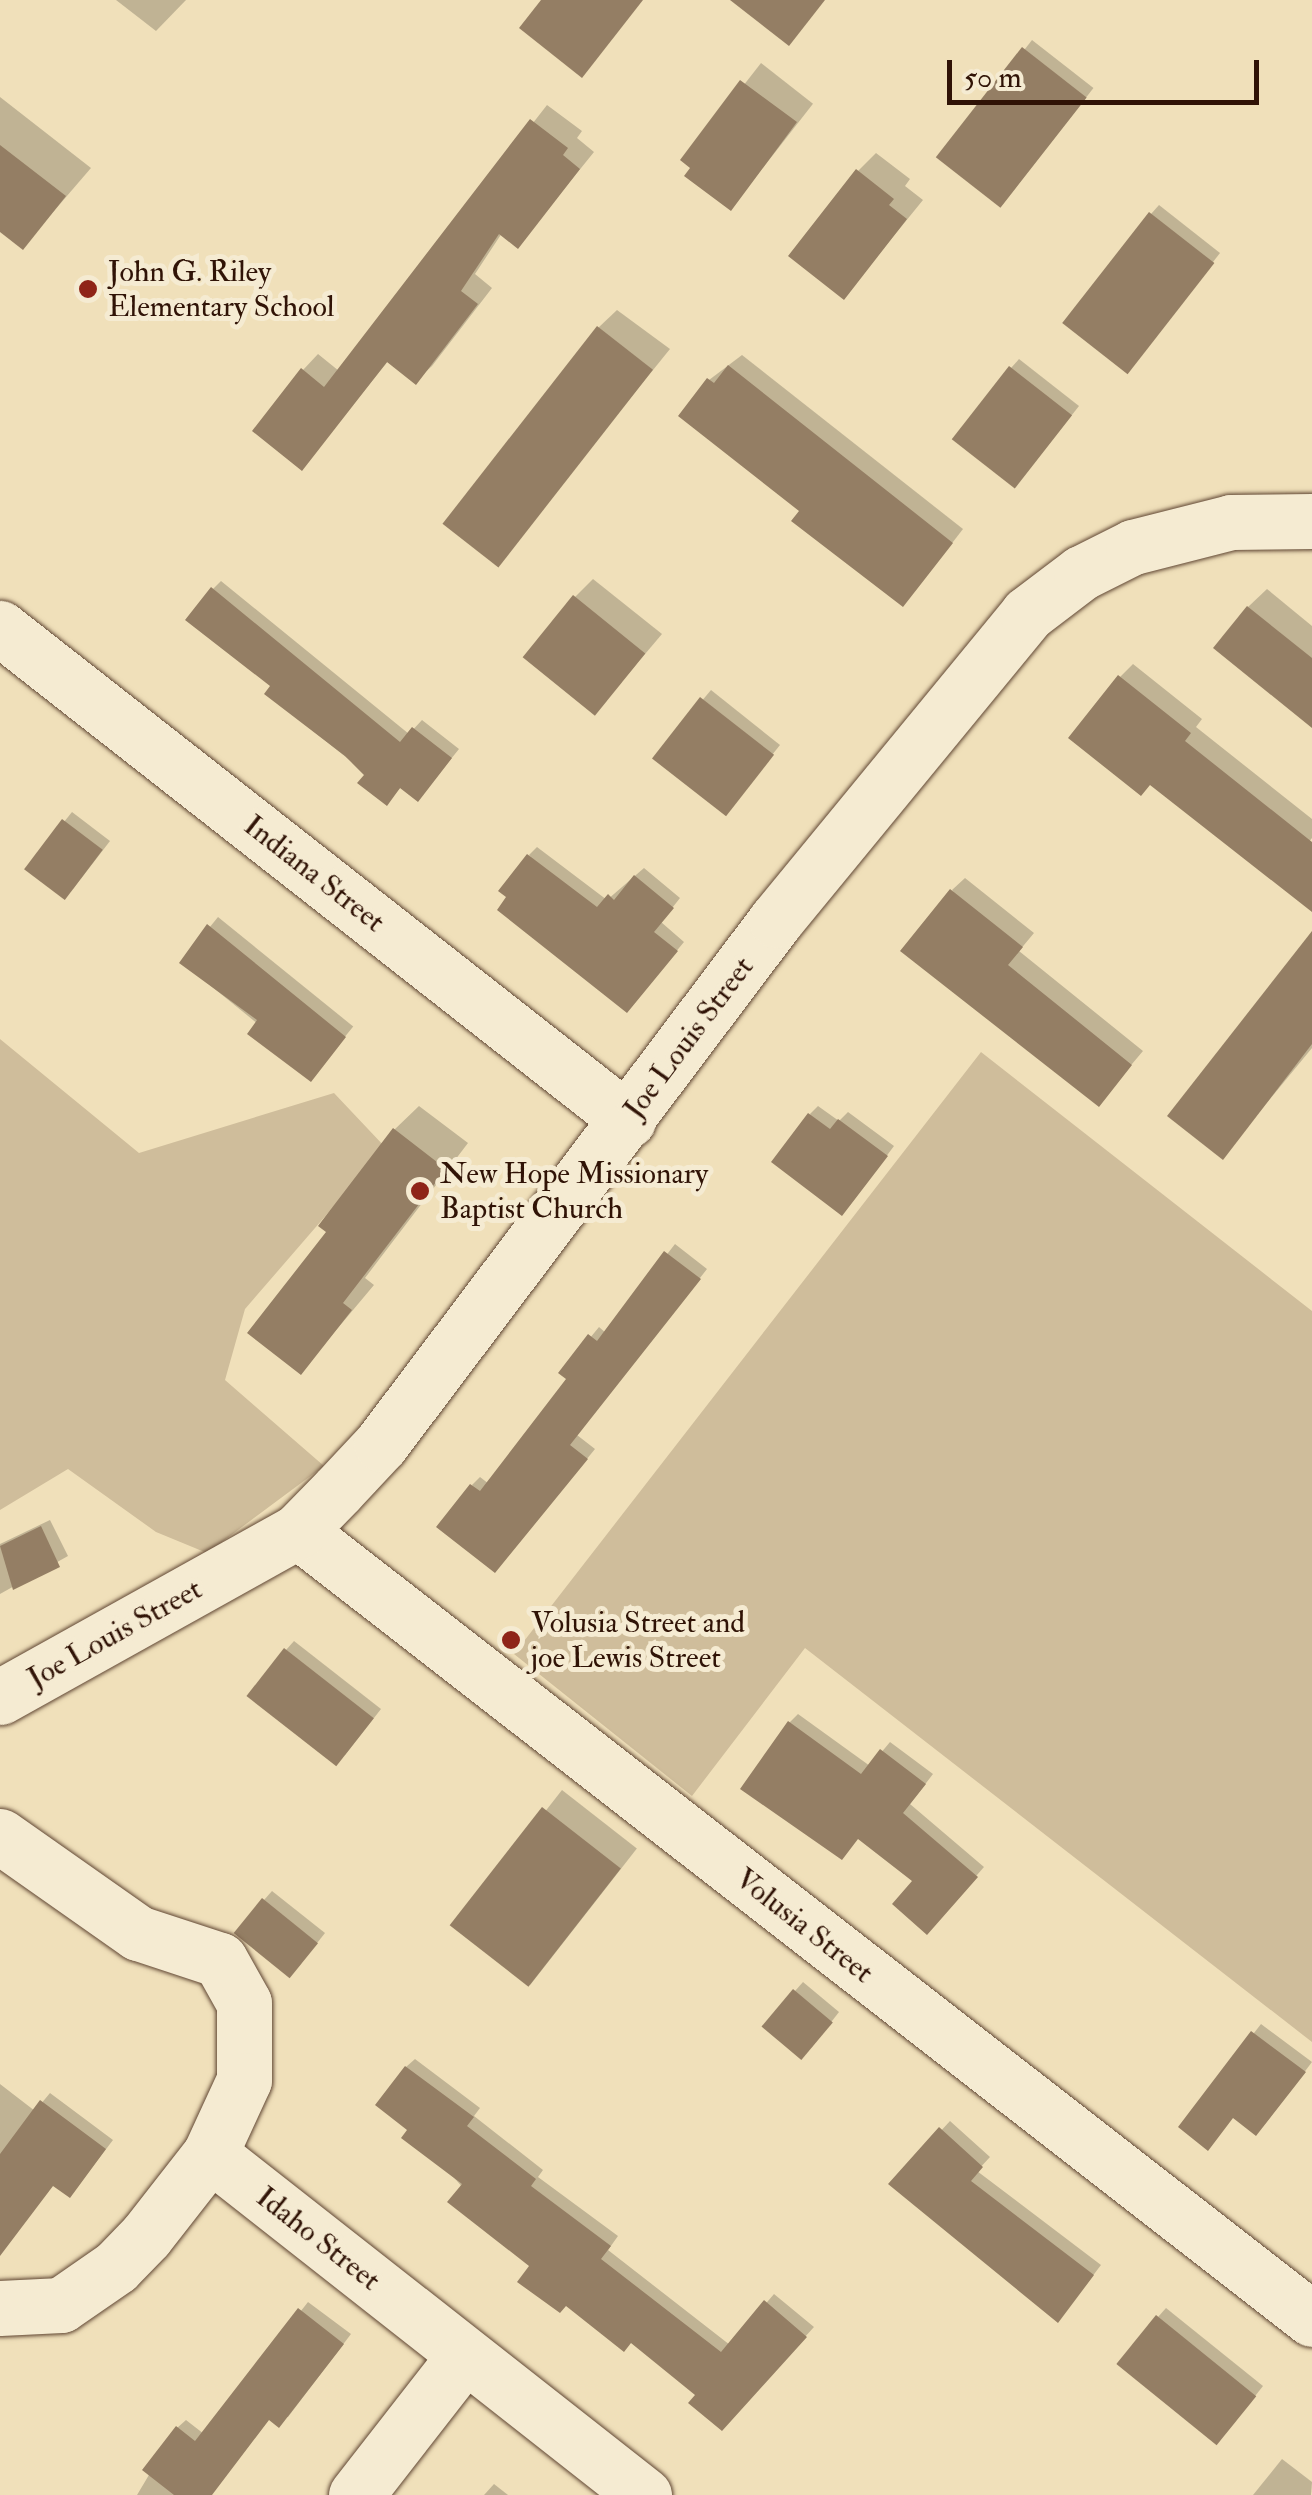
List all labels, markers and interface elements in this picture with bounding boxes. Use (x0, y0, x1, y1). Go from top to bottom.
scale bar (952, 40, 1264, 102)
text: 50 m (964, 59, 1022, 96)
place label: John G. Riley Elementary School (108, 254, 334, 324)
marker: John G. Riley Elementary School (77, 278, 99, 300)
street label: Indiana Street (236, 808, 392, 940)
street label: Joe Louis Street (616, 950, 762, 1126)
place label: New Hope Missionary Baptist Church (440, 1156, 708, 1226)
marker: New Hope Missionary Baptist Church (409, 1180, 431, 1202)
street label: Joe Louis Street (22, 1571, 208, 1697)
place label: Volusia Street and joe Lewis Street (531, 1605, 745, 1676)
marker: Volusia Street and joe Lewis Street (500, 1629, 522, 1651)
street label: Volusia Street (728, 1861, 880, 1991)
street label: Idaho Street (249, 2179, 387, 2299)

